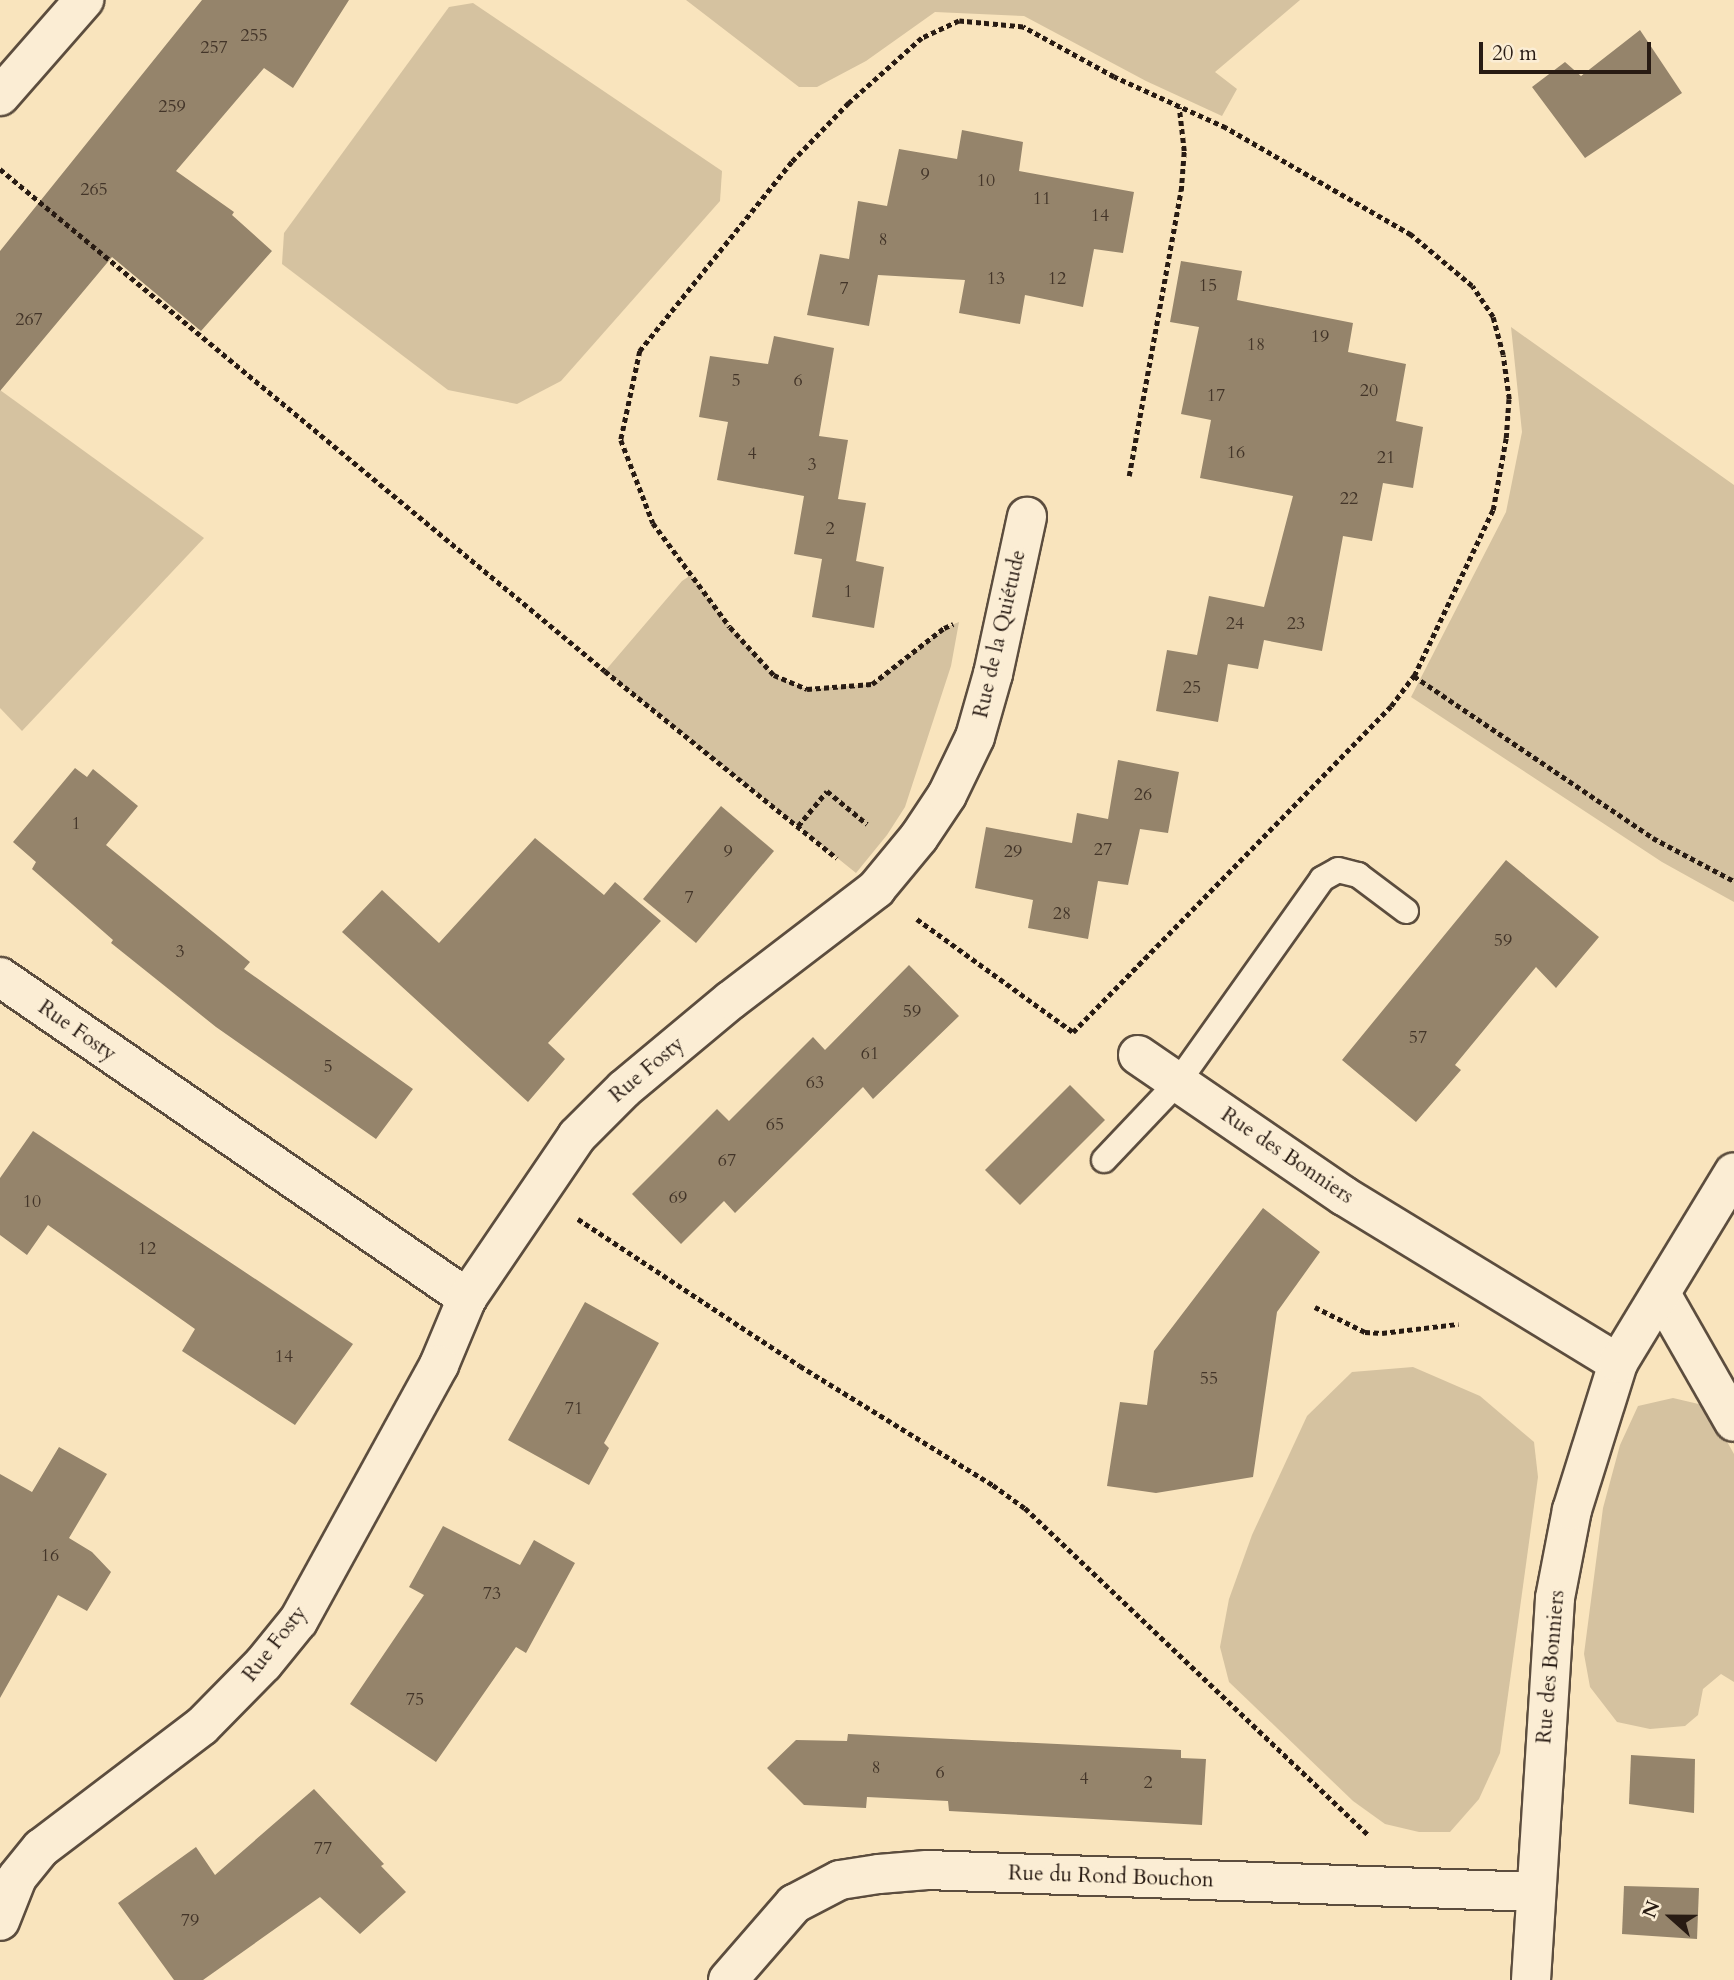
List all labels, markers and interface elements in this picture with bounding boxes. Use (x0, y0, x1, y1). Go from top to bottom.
house number: 255 (240, 25, 268, 47)
scale bar (1482, 28, 1654, 72)
house number: 257 (200, 37, 228, 59)
text: 20 m (1492, 39, 1537, 68)
house number: 259 (158, 96, 186, 118)
house number: 9 (920, 164, 930, 186)
house number: 10 (977, 170, 995, 192)
house number: 265 (80, 179, 108, 201)
house number: 11 (1033, 188, 1051, 210)
house number: 14 (1091, 205, 1109, 227)
house number: 8 (878, 229, 888, 251)
house number: 13 (987, 268, 1005, 290)
house number: 12 (1048, 268, 1066, 290)
house number: 15 (1199, 275, 1217, 297)
house number: 7 (839, 278, 849, 300)
house number: 267 (15, 309, 43, 331)
house number: 19 (1311, 326, 1329, 348)
house number: 18 (1247, 334, 1265, 356)
house number: 5 (731, 370, 741, 392)
house number: 6 (793, 370, 803, 392)
house number: 20 (1360, 380, 1378, 402)
house number: 17 (1207, 385, 1225, 407)
house number: 16 (1227, 442, 1245, 464)
house number: 4 (747, 443, 757, 465)
house number: 21 (1377, 447, 1395, 469)
house number: 3 (807, 454, 817, 476)
house number: 22 (1340, 488, 1358, 510)
house number: 2 (825, 518, 835, 540)
street label: Rue de la Quiétude (968, 548, 1032, 720)
house number: 1 (843, 581, 853, 603)
house number: 24 (1226, 613, 1244, 635)
house number: 23 (1287, 613, 1305, 635)
house number: 25 (1183, 677, 1201, 699)
house number: 26 (1134, 784, 1152, 806)
house number: 1 (71, 813, 81, 835)
house number: 27 (1094, 839, 1112, 861)
house number: 9 (723, 841, 733, 863)
house number: 29 (1004, 841, 1022, 863)
house number: 7 (684, 887, 694, 909)
house number: 28 (1053, 903, 1071, 925)
house number: 59 (1494, 930, 1512, 952)
house number: 3 (175, 941, 185, 963)
street label: Rue Fosty (33, 995, 121, 1067)
house number: 59 (903, 1001, 921, 1023)
house number: 57 (1409, 1027, 1427, 1049)
street label: Rue Fosty (605, 1032, 689, 1108)
house number: 61 (861, 1043, 879, 1065)
house number: 5 (323, 1056, 333, 1078)
house number: 63 (806, 1072, 824, 1094)
street label: Rue des Bonniers (1216, 1102, 1358, 1210)
house number: 65 (766, 1114, 784, 1136)
house number: 67 (718, 1150, 736, 1172)
house number: 69 (669, 1187, 687, 1209)
house number: 10 (23, 1191, 41, 1213)
house number: 12 (138, 1238, 156, 1260)
house number: 14 (275, 1346, 293, 1368)
house number: 55 (1200, 1368, 1218, 1390)
house number: 71 (565, 1398, 583, 1420)
house number: 16 (41, 1545, 59, 1567)
house number: 73 (483, 1583, 501, 1605)
street label: Rue des Bonniers (1532, 1589, 1570, 1745)
street label: Rue Fosty (238, 1601, 312, 1687)
house number: 75 (406, 1689, 424, 1711)
house number: 8 (871, 1757, 881, 1779)
house number: 6 (935, 1762, 945, 1784)
house number: 4 (1079, 1768, 1089, 1790)
house number: 2 (1143, 1772, 1153, 1794)
house number: 77 (314, 1838, 332, 1860)
street label: Rue du Rond Bouchon (1008, 1861, 1214, 1893)
north arrow (1636, 1882, 1706, 1952)
text: N (1636, 1897, 1666, 1922)
house number: 79 (181, 1910, 199, 1932)

